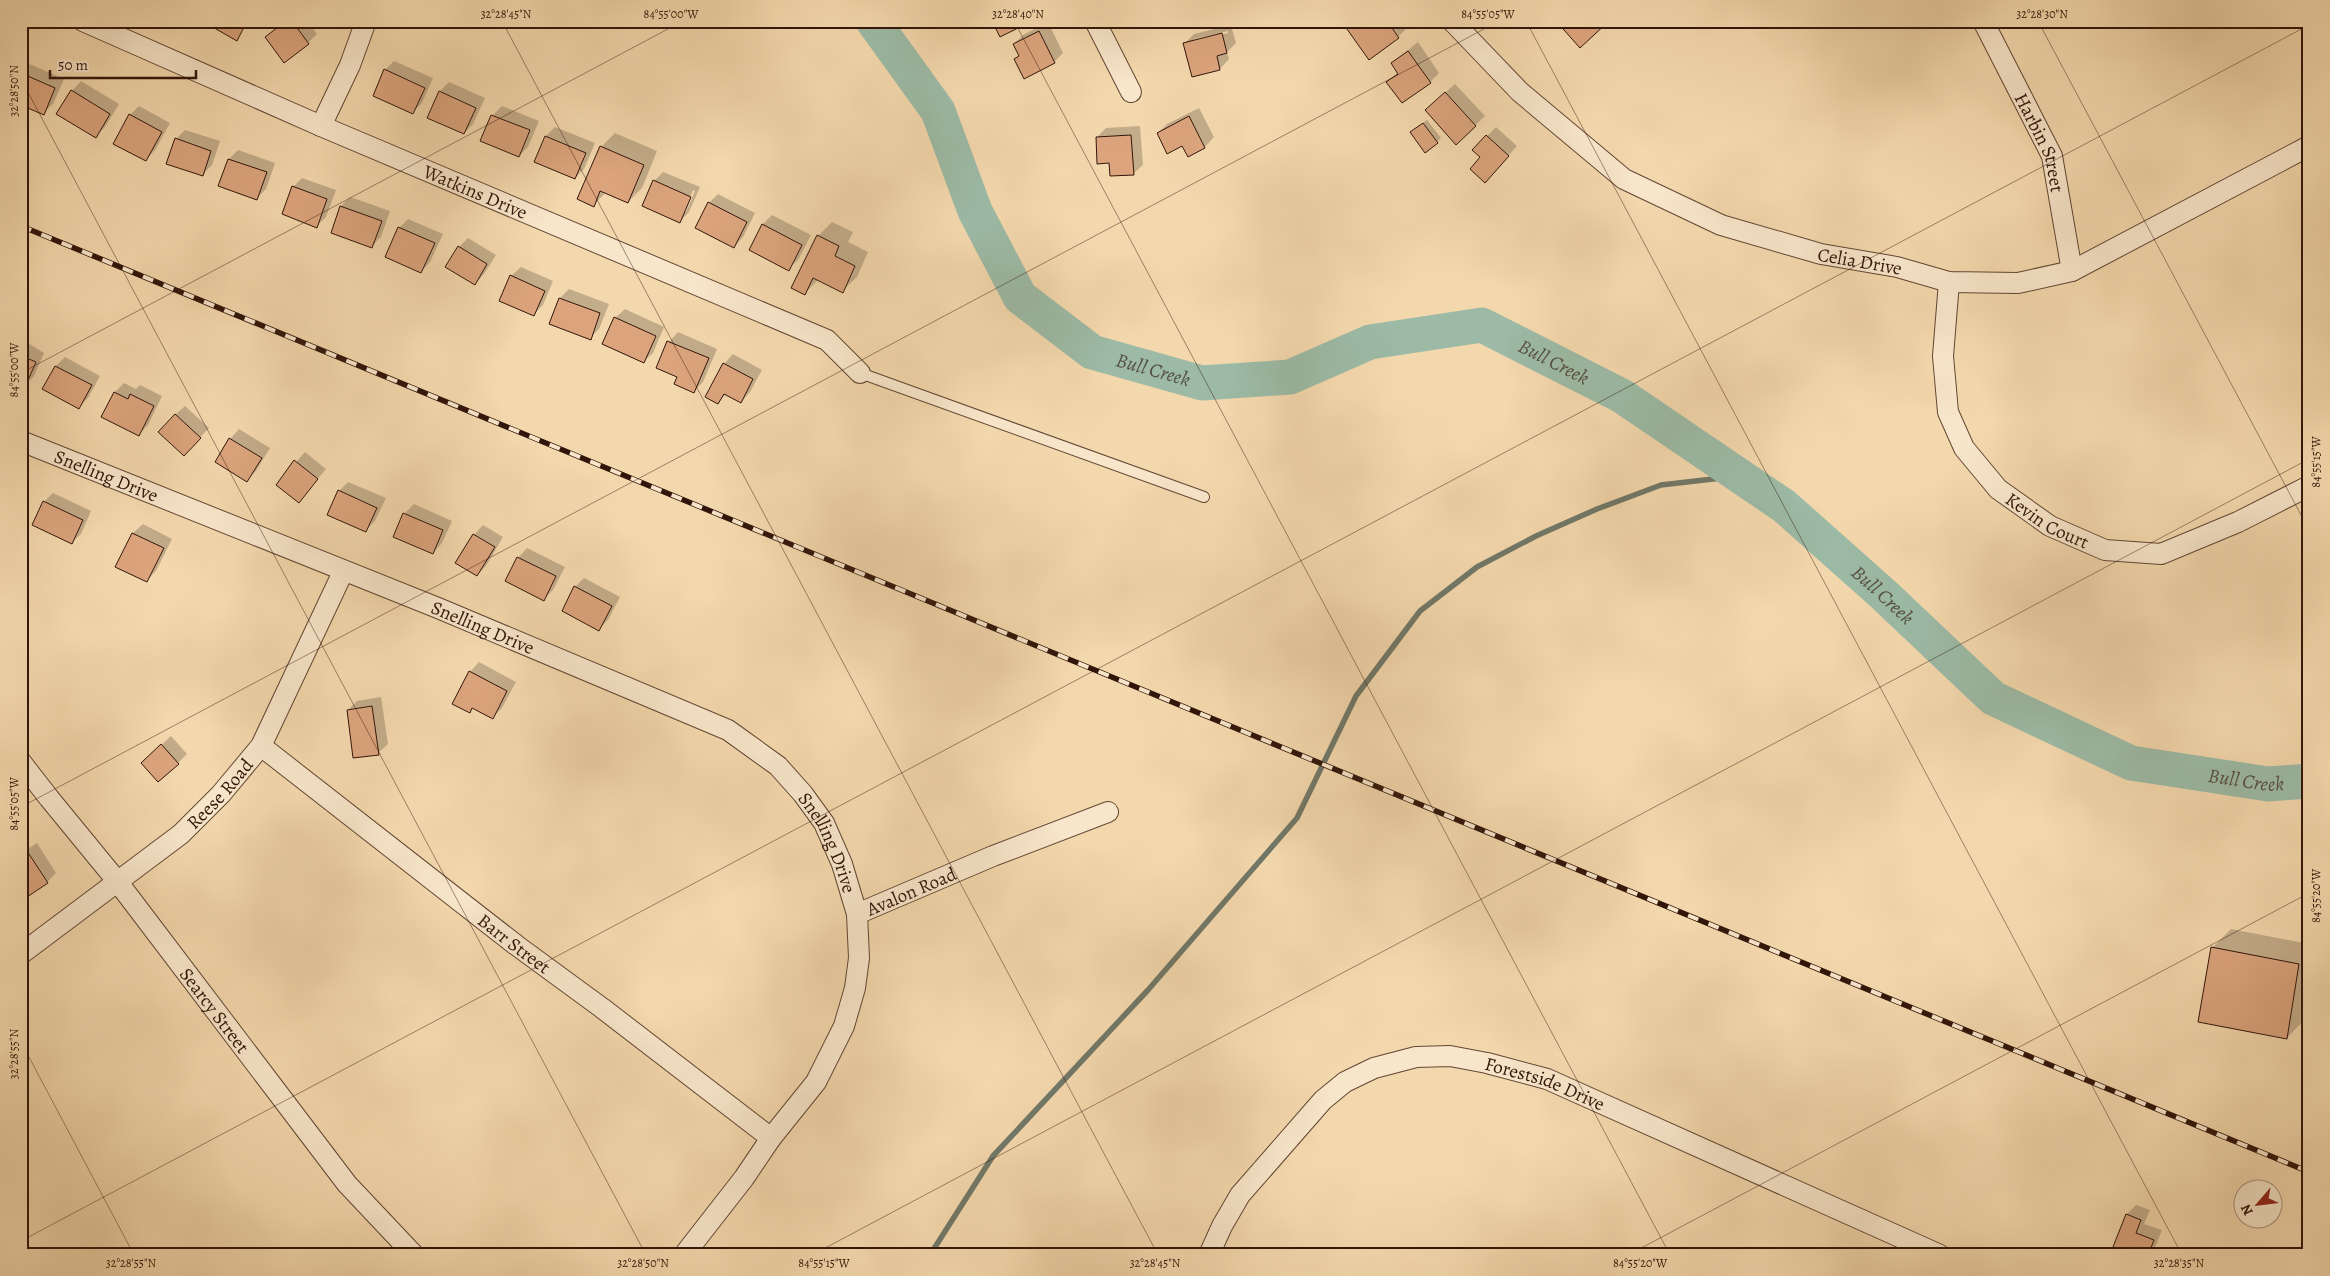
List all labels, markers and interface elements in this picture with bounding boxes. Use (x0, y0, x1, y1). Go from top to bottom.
text: 32°28'45"N (481, 6, 532, 22)
text: 84°55'00"W (644, 6, 699, 22)
text: 32°28'40"N (992, 6, 1044, 22)
text: 84°55'05"W (1461, 6, 1516, 22)
text: 32°28'30"N (2016, 6, 2068, 22)
scale bar (50, 48, 196, 80)
text: 50 m (58, 55, 88, 75)
text: 32°28'50"N (6, 65, 22, 117)
street label: Harbin Street (2008, 89, 2070, 194)
street label: Watkins Drive (418, 158, 531, 226)
street label: Celia Drive (1816, 242, 1905, 282)
water label: Bull Creek (1514, 333, 1594, 391)
text: 84°55'00"W (6, 342, 22, 397)
water label: Bull Creek (1113, 346, 1194, 393)
text: 84°55'15"W (2308, 436, 2324, 488)
street label: Snelling Drive (50, 444, 162, 509)
street label: Kevin Court (2000, 486, 2093, 555)
water label: Bull Creek (1845, 559, 1920, 631)
street label: Snelling Drive (427, 595, 538, 661)
street label: Reese Road (181, 753, 260, 835)
water label: Bull Creek (2206, 762, 2285, 798)
text: 84°55'05"W (6, 776, 22, 831)
street label: Snelling Drive (792, 787, 862, 896)
street label: Avalon Road (862, 861, 961, 923)
text: 84°55'20"W (2308, 868, 2324, 923)
street label: Barr Street (472, 908, 556, 980)
street label: Searcy Street (173, 963, 255, 1059)
text: 32°28'55"N (6, 1028, 22, 1079)
street label: Forestside Drive (1482, 1051, 1609, 1117)
north arrow (2232, 1178, 2282, 1228)
text: N (2236, 1201, 2258, 1219)
text: 32°28'55"N (106, 1255, 157, 1271)
text: 32°28'50"N (617, 1255, 669, 1271)
text: 84°55'15"W (798, 1255, 850, 1271)
text: 32°28'45"N (1130, 1255, 1181, 1271)
text: 84°55'20"W (1613, 1255, 1668, 1271)
text: 32°28'35"N (2154, 1255, 2205, 1271)

